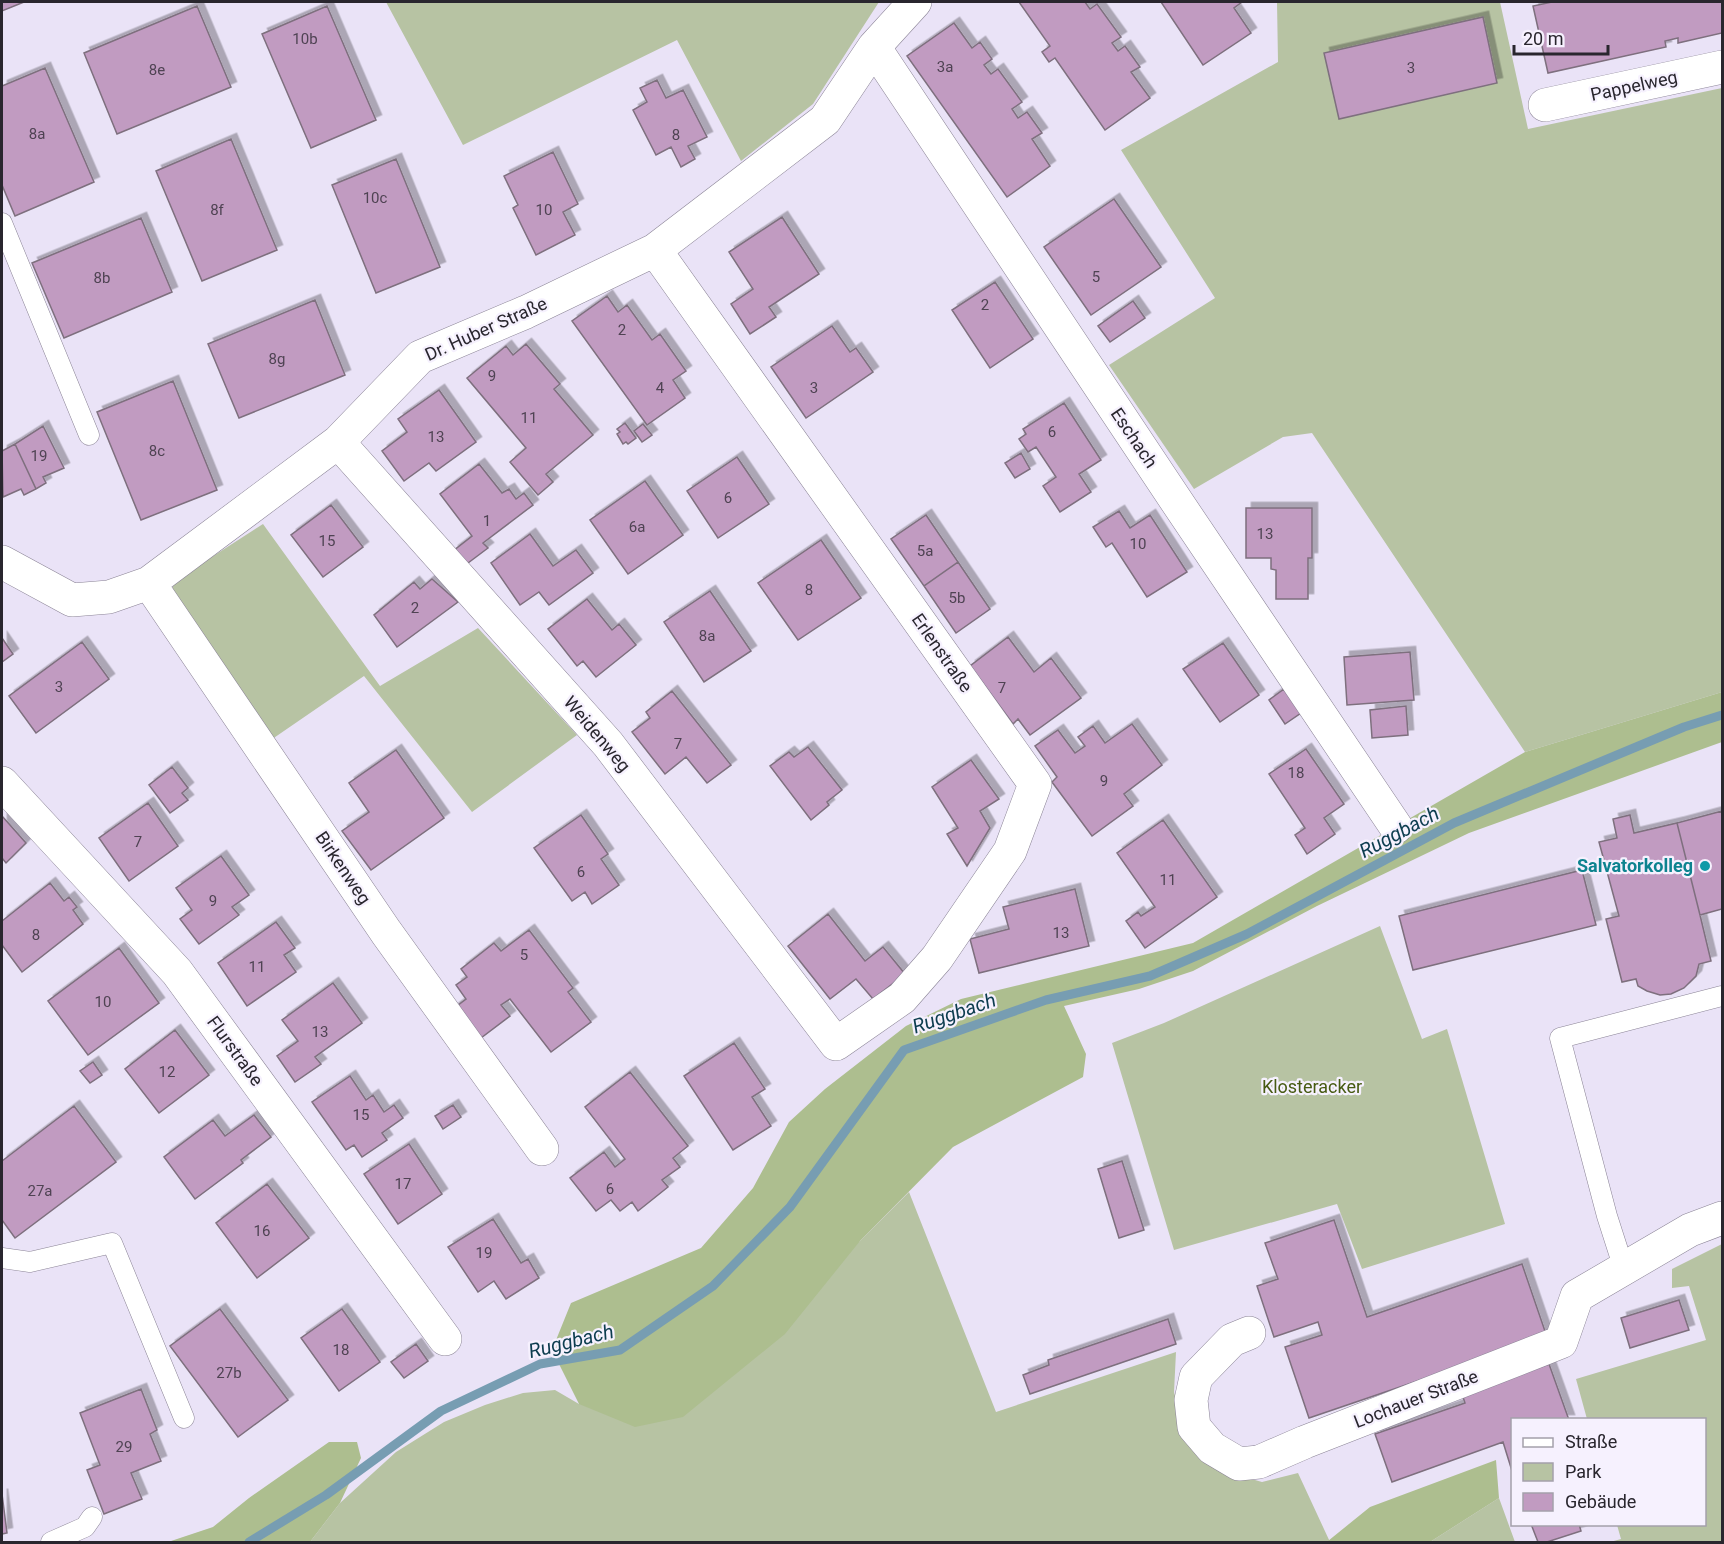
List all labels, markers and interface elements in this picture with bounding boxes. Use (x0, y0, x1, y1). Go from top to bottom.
scale bar (1514, 18, 1608, 56)
text: 20 m (1523, 28, 1563, 49)
house number: 10b (292, 30, 318, 48)
house number: 3a (937, 58, 953, 76)
house number: 3 (1407, 59, 1415, 77)
house number: 8e (149, 61, 165, 79)
street label: Pappelweg (1588, 66, 1679, 105)
house number: 8a (29, 125, 45, 143)
house number: 8 (672, 126, 680, 144)
house number: 10c (363, 189, 388, 207)
house number: 8f (210, 201, 225, 219)
house number: 10 (536, 201, 552, 219)
house number: 5 (1092, 268, 1100, 286)
house number: 8b (94, 269, 110, 287)
street label: Dr. Huber Straße (422, 292, 550, 365)
house number: 2 (981, 296, 989, 314)
house number: 2 (618, 321, 626, 339)
house number: 8g (269, 350, 285, 368)
house number: 9 (488, 367, 496, 385)
house number: 4 (656, 379, 665, 397)
house number: 3 (810, 379, 818, 397)
street label: Eschach (1107, 404, 1162, 472)
house number: 11 (521, 409, 537, 427)
house number: 6 (1048, 423, 1056, 441)
house number: 13 (428, 428, 444, 446)
house number: 8c (149, 442, 165, 460)
house number: 19 (31, 447, 47, 465)
house number: 6 (724, 489, 732, 507)
house number: 1 (483, 512, 491, 530)
house number: 6a (629, 518, 645, 536)
house number: 13 (1257, 525, 1273, 543)
house number: 15 (319, 532, 335, 550)
house number: 10 (1130, 535, 1146, 553)
house number: 5a (917, 542, 933, 560)
house number: 8 (805, 581, 813, 599)
house number: 5b (949, 589, 965, 607)
house number: 2 (411, 599, 419, 617)
street label: Erlenstraße (908, 609, 977, 696)
house number: 8a (699, 627, 715, 645)
house number: 3 (55, 678, 63, 696)
house number: 7 (998, 679, 1006, 697)
street label: Weidenweg (560, 692, 635, 776)
house number: 7 (674, 735, 682, 753)
house number: 18 (1288, 764, 1304, 782)
house number: 9 (1100, 772, 1108, 790)
water label: Ruggbach (1355, 801, 1443, 863)
street label: Birkenweg (311, 827, 375, 908)
house number: 7 (134, 833, 142, 851)
place label: Salvatorkolleg (1577, 855, 1693, 876)
marker: Salvatorkolleg (1698, 859, 1712, 873)
house number: 6 (577, 863, 585, 881)
house number: 11 (1160, 871, 1176, 889)
house number: 9 (209, 892, 217, 910)
house number: 13 (1053, 924, 1069, 942)
house number: 8 (32, 926, 40, 944)
house number: 5 (520, 946, 528, 964)
house number: 11 (249, 958, 265, 976)
water label: Ruggbach (909, 988, 999, 1038)
house number: 10 (95, 993, 111, 1011)
street label: Flurstraße (203, 1012, 268, 1090)
house number: 13 (312, 1023, 328, 1041)
house number: 12 (159, 1063, 175, 1081)
park label: Klosteracker (1262, 1076, 1362, 1097)
house number: 15 (353, 1106, 369, 1124)
house number: 17 (395, 1175, 411, 1193)
house number: 6 (606, 1180, 614, 1198)
house number: 27a (27, 1182, 53, 1200)
house number: 16 (254, 1222, 270, 1240)
house number: 19 (476, 1244, 492, 1262)
water label: Ruggbach (526, 1319, 616, 1363)
house number: 18 (333, 1341, 349, 1359)
house number: 27b (216, 1364, 242, 1382)
street label: Lochauer Straße (1351, 1365, 1481, 1432)
legend (1511, 1418, 1706, 1526)
text: Straße (1565, 1431, 1617, 1452)
house number: 29 (116, 1438, 132, 1456)
text: Park (1565, 1461, 1602, 1482)
text: Gebäude (1565, 1491, 1636, 1512)

